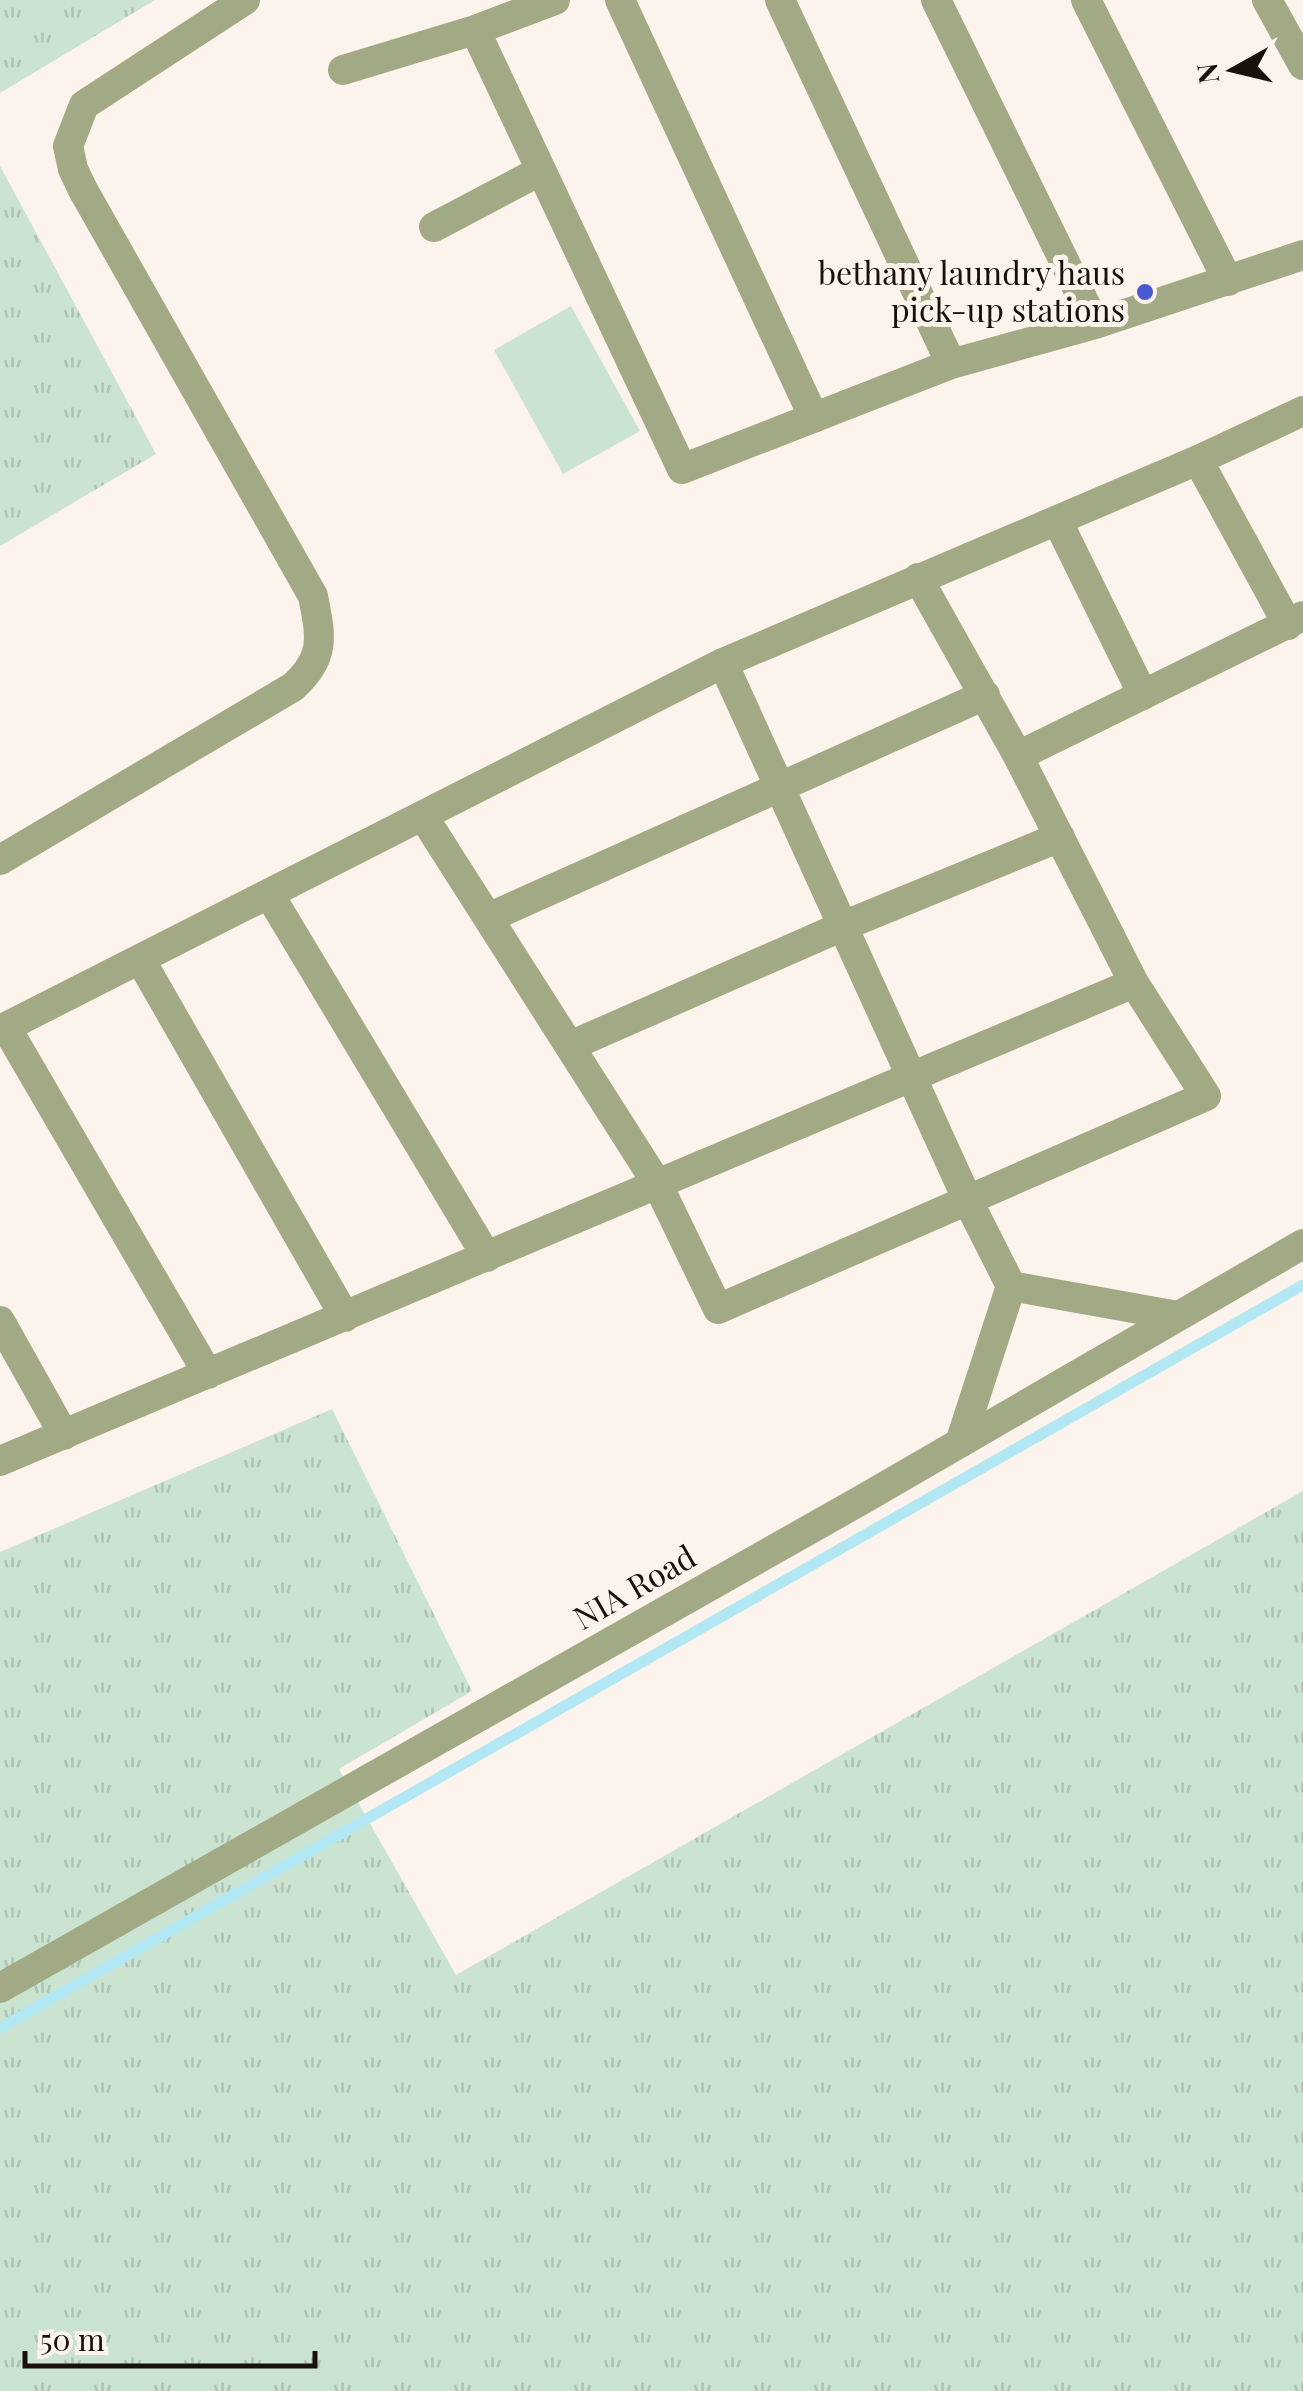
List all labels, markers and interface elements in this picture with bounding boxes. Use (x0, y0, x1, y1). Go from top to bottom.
north arrow (1183, 20, 1283, 120)
text: N (1187, 61, 1226, 86)
place label: bethany laundry haus pick-up stations (818, 250, 1125, 330)
marker: bethany laundry haus pick-up stations (1134, 281, 1156, 303)
street label: NIA Road (565, 1534, 703, 1638)
scale bar (25, 2306, 315, 2368)
text: 50 m (40, 2319, 105, 2359)

